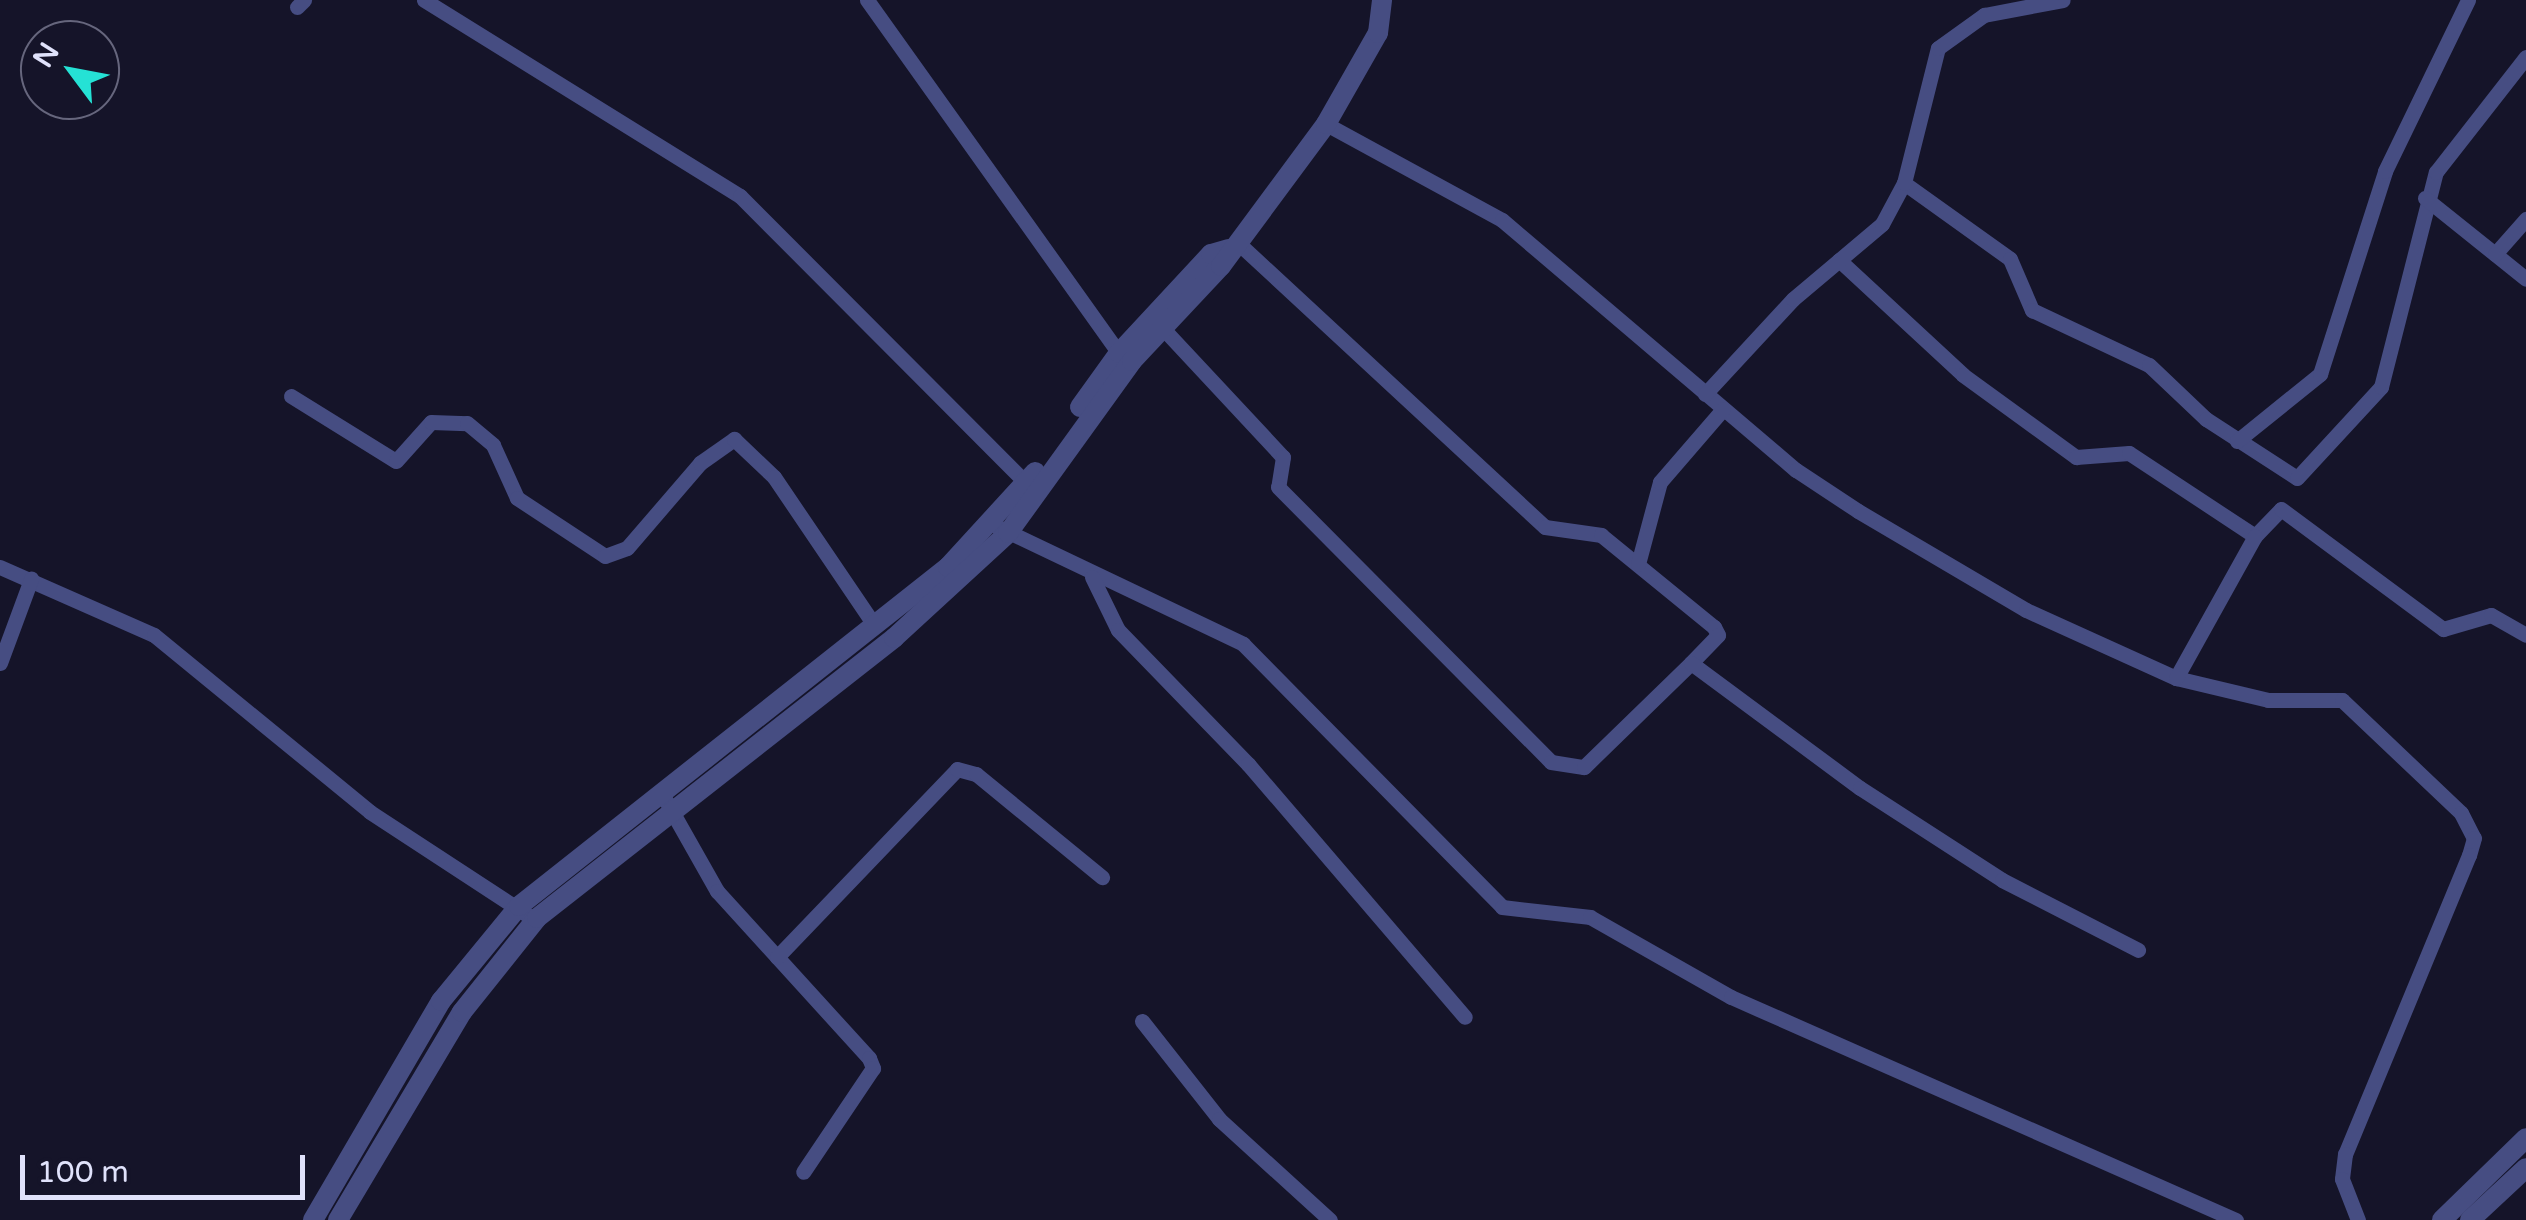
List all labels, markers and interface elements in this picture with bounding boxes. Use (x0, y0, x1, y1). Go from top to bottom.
north arrow (20, 20, 120, 120)
text: N (26, 37, 67, 74)
scale bar (25, 1135, 310, 1197)
text: 100 m (37, 1154, 129, 1191)

